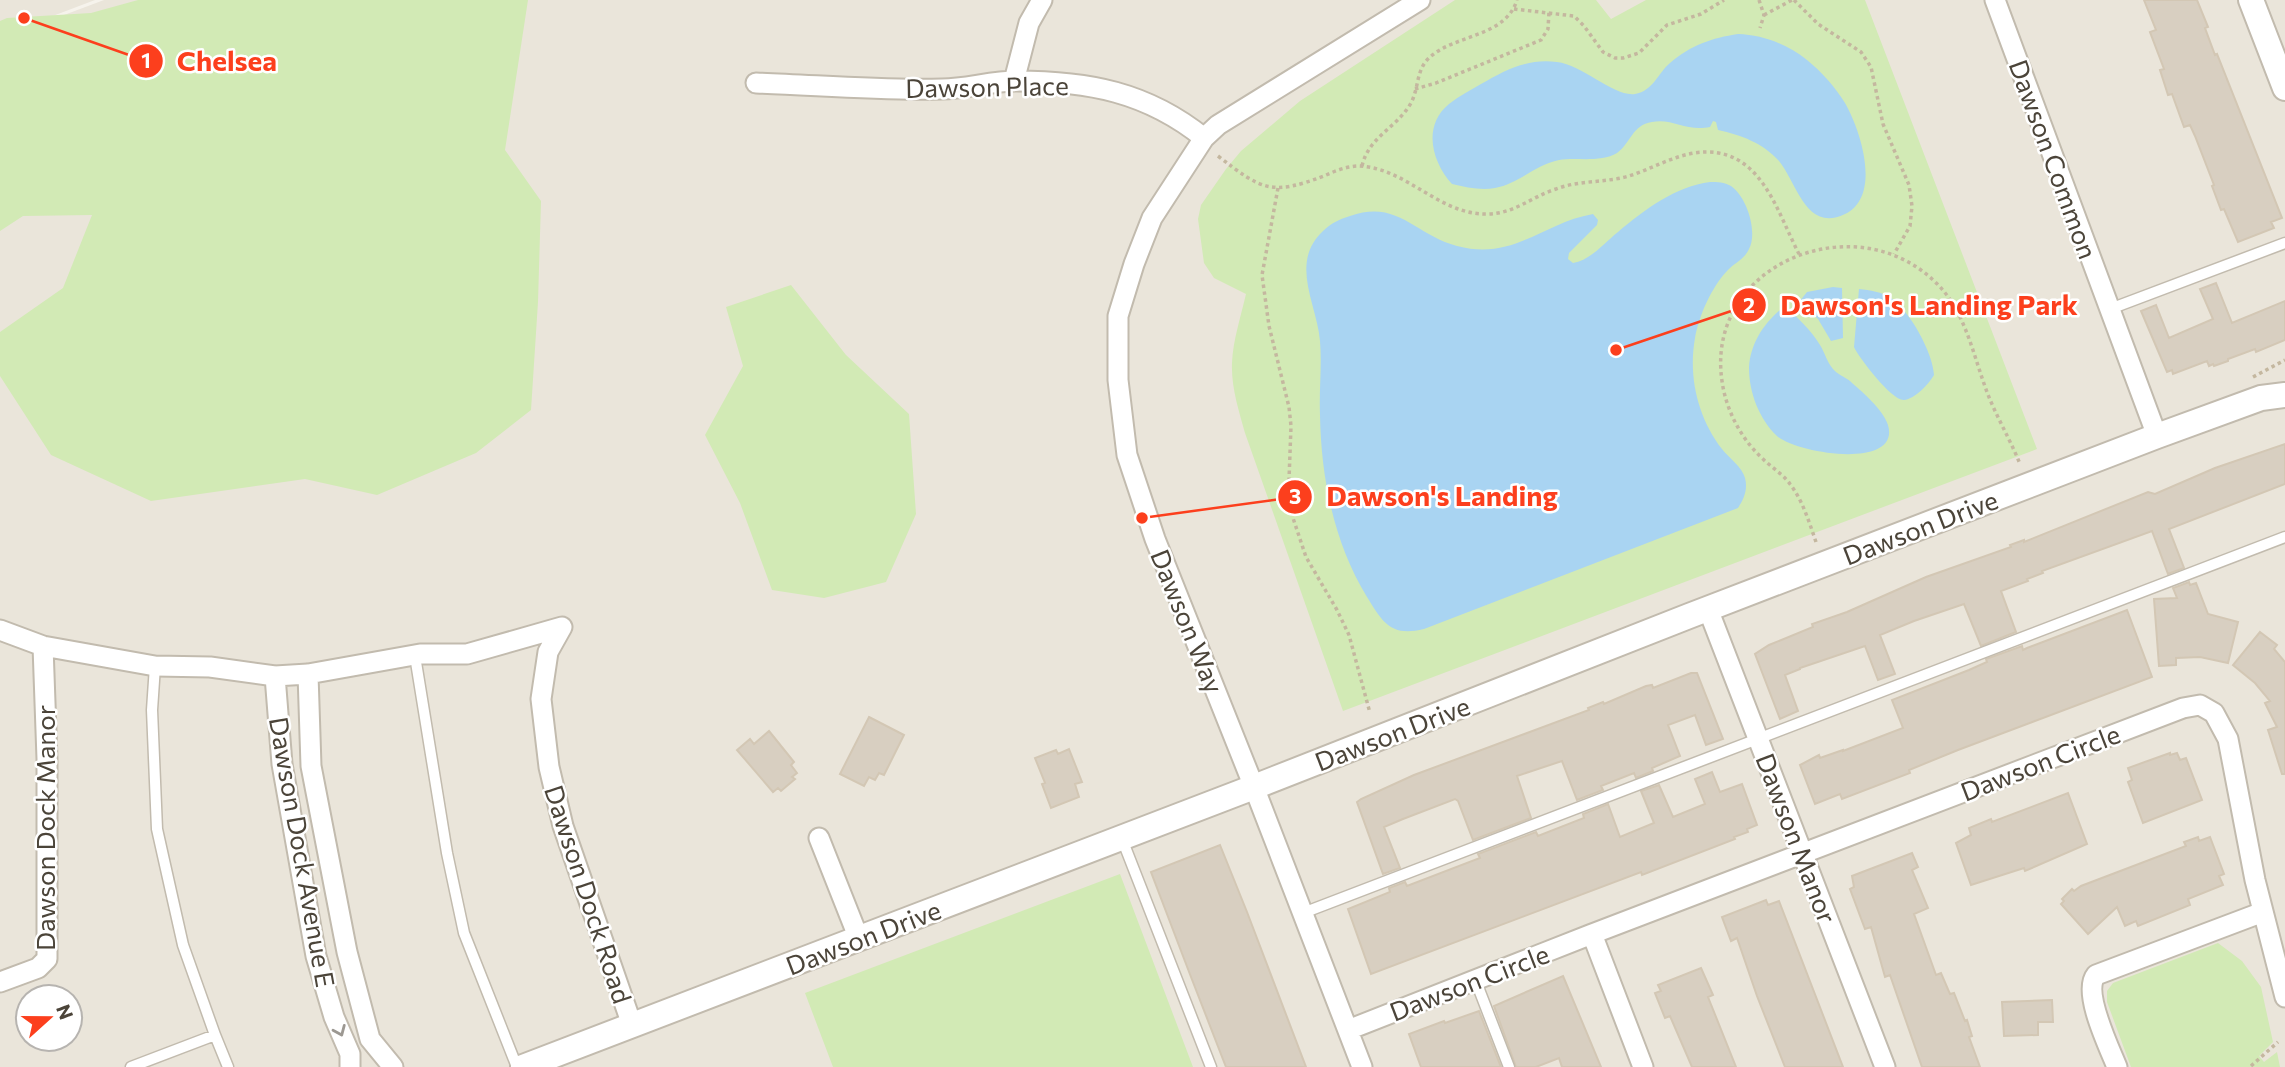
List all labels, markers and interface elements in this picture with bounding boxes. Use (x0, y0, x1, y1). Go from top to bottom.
callout: Chelsea (128, 36, 291, 85)
text: Chelsea (177, 43, 277, 77)
text: 1 (141, 47, 151, 72)
street label: Dawson Common (2004, 55, 2104, 263)
street label: Dawson Place (905, 69, 1069, 103)
callout: Dawson's Landing Park (1731, 281, 2092, 330)
text: Dawson's Landing Park (1780, 287, 2078, 321)
text: 2 (1743, 292, 1755, 317)
callout: Dawson's Landing (1278, 472, 1572, 521)
text: Dawson's Landing (1326, 478, 1558, 512)
text: 3 (1289, 483, 1301, 508)
street label: Dawson Drive (1838, 483, 2002, 571)
street label: Dawson Way (1145, 545, 1231, 697)
street label: Dawson Drive (1310, 689, 1474, 777)
street label: Dawson Dock Manor (29, 705, 60, 951)
street label: Dawson Dock Avenue E (264, 714, 342, 990)
street label: Dawson Circle (1956, 717, 2124, 807)
street label: Dawson Manor (1750, 749, 1844, 927)
street label: Dawson Dock Road (539, 781, 639, 1007)
street label: Dawson Drive (781, 893, 945, 981)
street label: Dawson Circle (1385, 937, 1553, 1027)
north arrow (14, 983, 84, 1053)
text: N (52, 1001, 79, 1023)
one-way arrow (332, 1023, 346, 1036)

